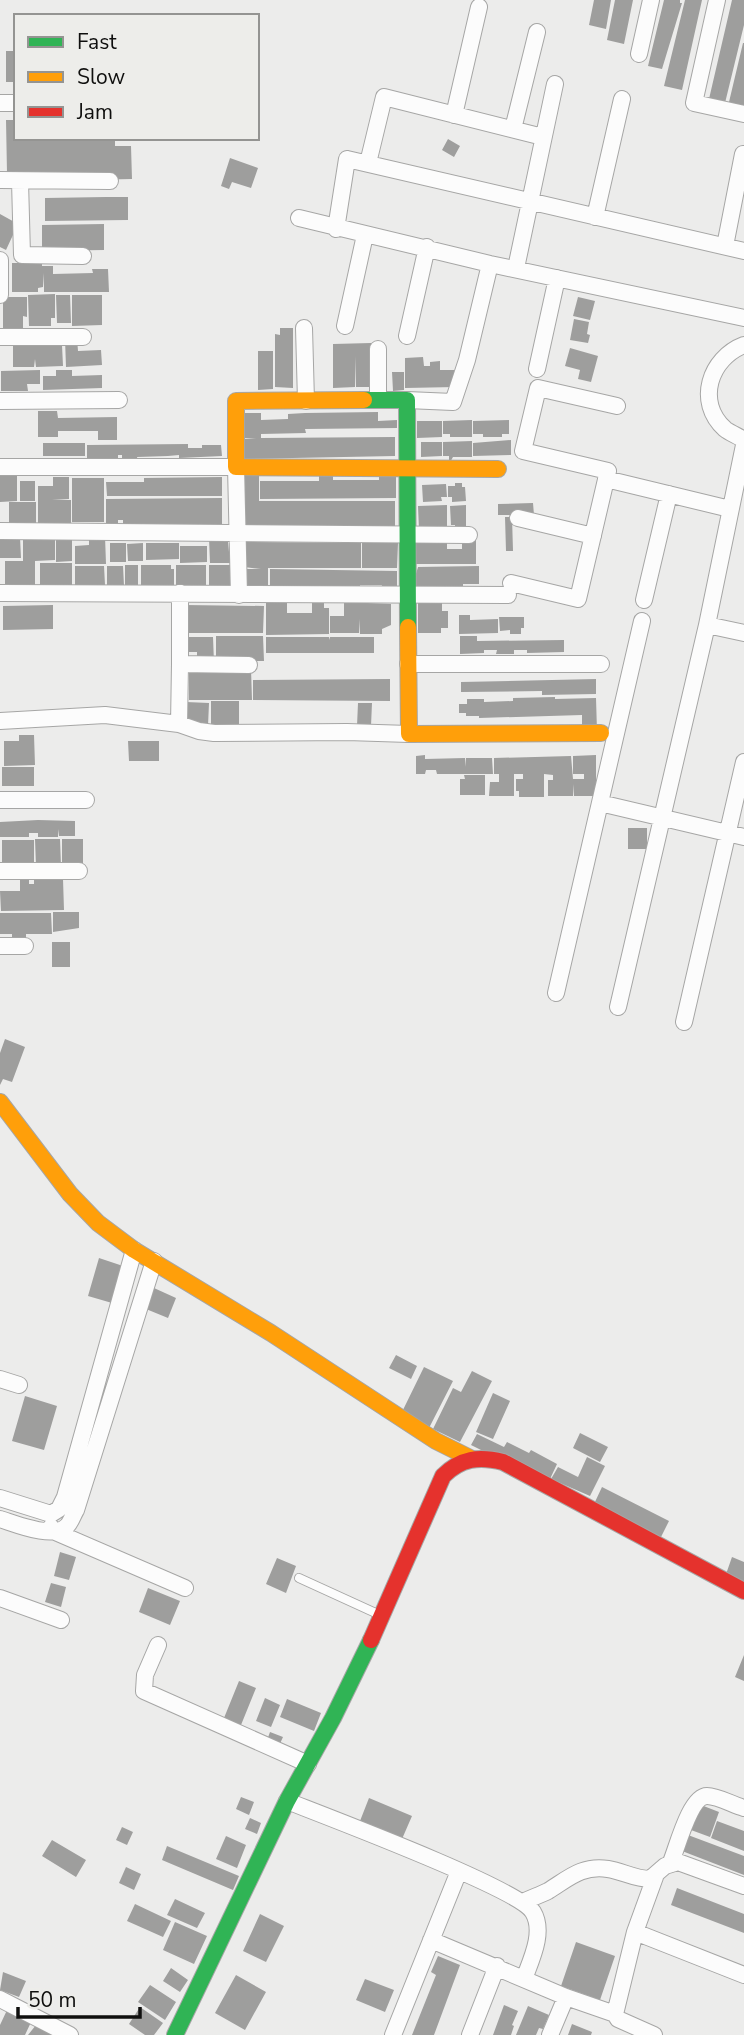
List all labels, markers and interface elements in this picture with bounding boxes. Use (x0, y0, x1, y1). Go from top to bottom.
legend (14, 14, 259, 140)
text: Fast (77, 28, 117, 56)
text: Slow (77, 63, 126, 91)
text: Jam (76, 98, 113, 126)
scale bar (18, 1976, 140, 2020)
text: 50 m (28, 1986, 77, 2014)

